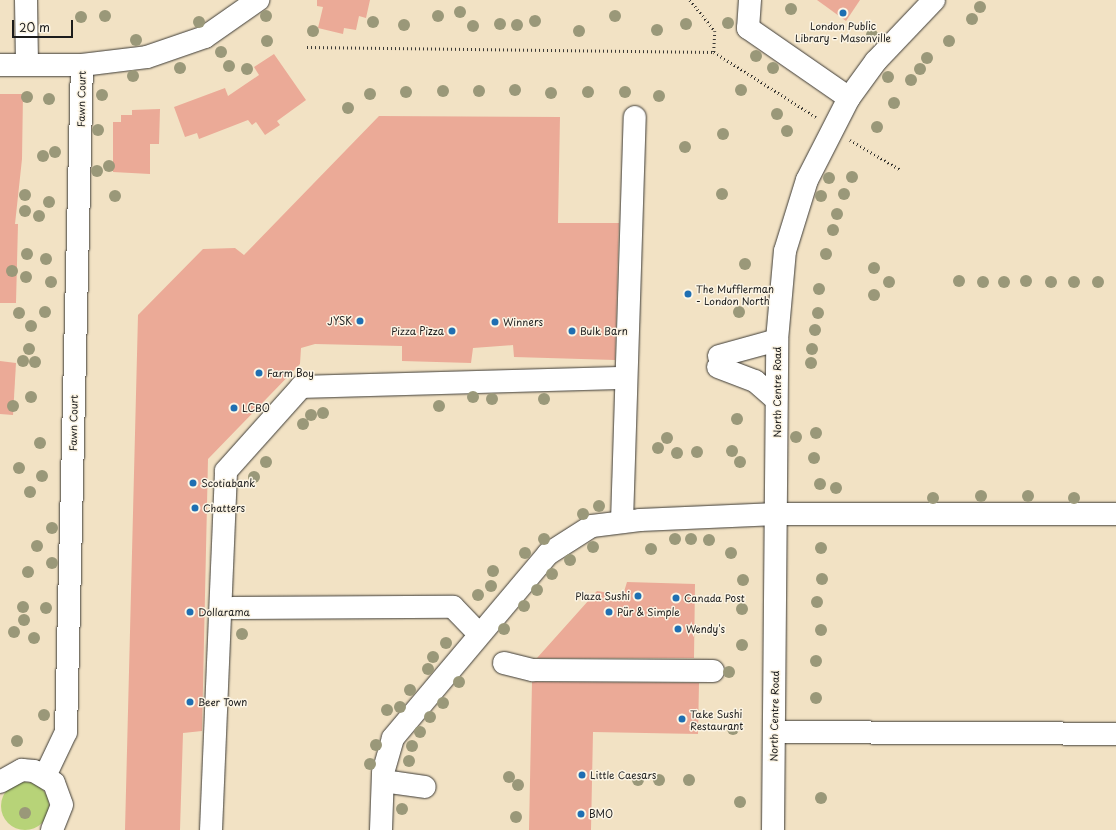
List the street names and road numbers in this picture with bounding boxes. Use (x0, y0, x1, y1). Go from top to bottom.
street label: Fawn Court (75, 71, 87, 127)
street label: North Centre Road (771, 346, 783, 438)
street label: Fawn Court (67, 395, 79, 451)
street label: North Centre Road (767, 670, 781, 762)

